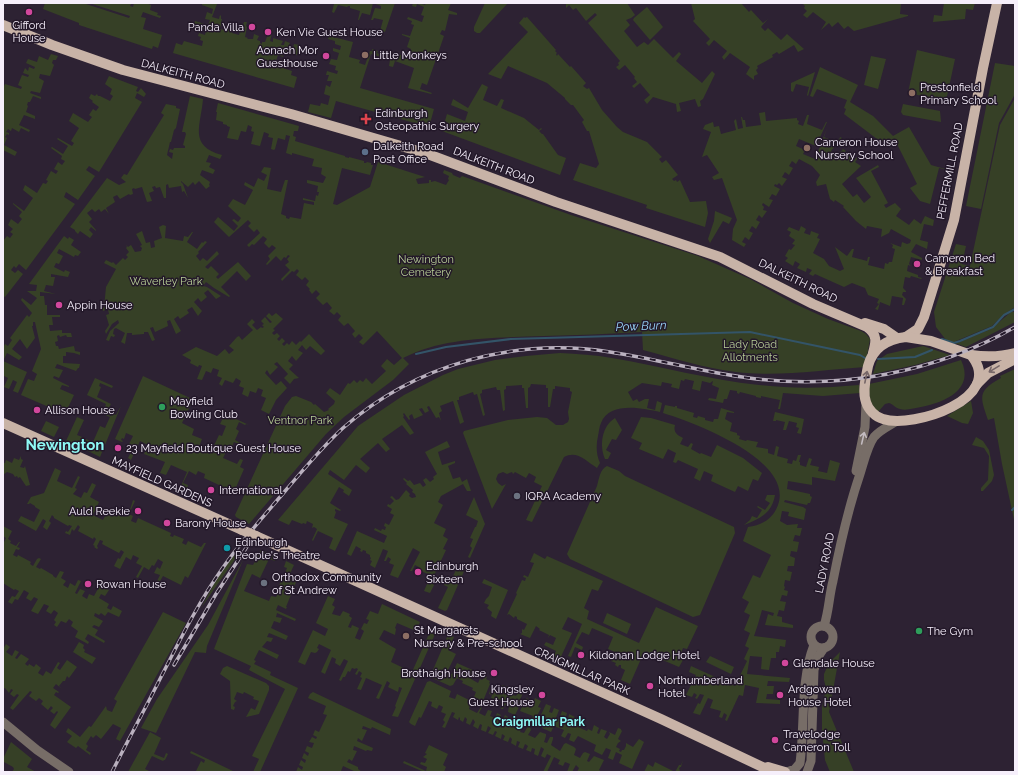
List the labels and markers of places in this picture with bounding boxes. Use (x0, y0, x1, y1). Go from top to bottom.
marker: Gifford House (24, 7, 34, 17)
place label: Gifford House (12, 19, 46, 45)
place label: Panda Villa (188, 21, 244, 34)
marker: Panda Villa (247, 22, 257, 32)
place label: Ken Vie Guest House (276, 26, 383, 39)
marker: Ken Vie Guest House (263, 27, 273, 37)
place label: Aonach Mor Guesthouse (257, 44, 319, 70)
place label: Little Monkeys (373, 49, 447, 62)
marker: Little Monkeys (360, 50, 370, 60)
marker: Aonach Mor Guesthouse (321, 51, 331, 61)
place label: Prestonfield Primary School (920, 81, 997, 107)
marker: Prestonfield Primary School (907, 88, 917, 98)
place label: Edinburgh Osteopathic Surgery (375, 107, 479, 133)
marker: Edinburgh Osteopathic Surgery (360, 113, 372, 125)
place label: Cameron House Nursery School (815, 136, 898, 162)
place label: Dalkeith Road Post Office (373, 140, 444, 166)
marker: Cameron House Nursery School (802, 143, 812, 153)
marker: Dalkeith Road Post Office (360, 147, 370, 157)
place label: Cameron Bed & Breakfast (925, 252, 995, 278)
marker: Cameron Bed & Breakfast (912, 259, 922, 269)
place label: Appin House (67, 299, 133, 312)
marker: Appin House (54, 300, 64, 310)
place label: Mayfield Bowling Club (170, 395, 238, 421)
marker: Mayfield Bowling Club (157, 402, 167, 412)
place label: Allison House (45, 404, 115, 417)
marker: Allison House (32, 405, 42, 415)
place label: 23 Mayfield Boutique Guest House (126, 442, 302, 455)
marker: 23 Mayfield Boutique Guest House (113, 443, 123, 453)
place label: International (219, 484, 282, 497)
marker: International (206, 485, 216, 495)
place label: IQRA Academy (525, 490, 601, 503)
marker: IQRA Academy (512, 491, 522, 501)
place label: Auld Reekie (69, 505, 131, 518)
marker: Auld Reekie (133, 506, 143, 516)
place label: Barony House (175, 517, 247, 530)
marker: Barony House (162, 518, 172, 528)
place label: Edinburgh People's Theatre (235, 536, 321, 562)
marker: Edinburgh People's Theatre (222, 543, 232, 553)
place label: Edinburgh Sixteen (426, 560, 478, 586)
marker: Edinburgh Sixteen (413, 567, 423, 577)
place label: Orthodox Community of St Andrew (272, 571, 382, 597)
place label: Rowan House (96, 578, 167, 591)
marker: Orthodox Community of St Andrew (259, 578, 269, 588)
marker: Rowan House (83, 579, 93, 589)
place label: St Margarets Nursery & Pre-school (414, 624, 523, 650)
place label: The Gym (927, 625, 973, 638)
marker: The Gym (914, 626, 924, 636)
marker: St Margarets Nursery & Pre-school (401, 631, 411, 641)
place label: Kildonan Lodge Hotel (589, 649, 700, 662)
marker: Kildonan Lodge Hotel (576, 650, 586, 660)
place label: Glendale House (793, 657, 875, 670)
marker: Glendale House (780, 658, 790, 668)
place label: Brothaigh House (401, 667, 487, 680)
marker: Brothaigh House (489, 668, 499, 678)
place label: Northumberland Hotel (658, 674, 743, 700)
marker: Northumberland Hotel (645, 681, 655, 691)
place label: Kingsley Guest House (468, 683, 535, 709)
place label: Ardgowan House Hotel (788, 683, 851, 709)
marker: Kingsley Guest House (537, 690, 547, 700)
marker: Ardgowan House Hotel (775, 690, 785, 700)
place label: Travelodge Cameron Toll (783, 728, 850, 754)
marker: Travelodge Cameron Toll (770, 735, 780, 745)

